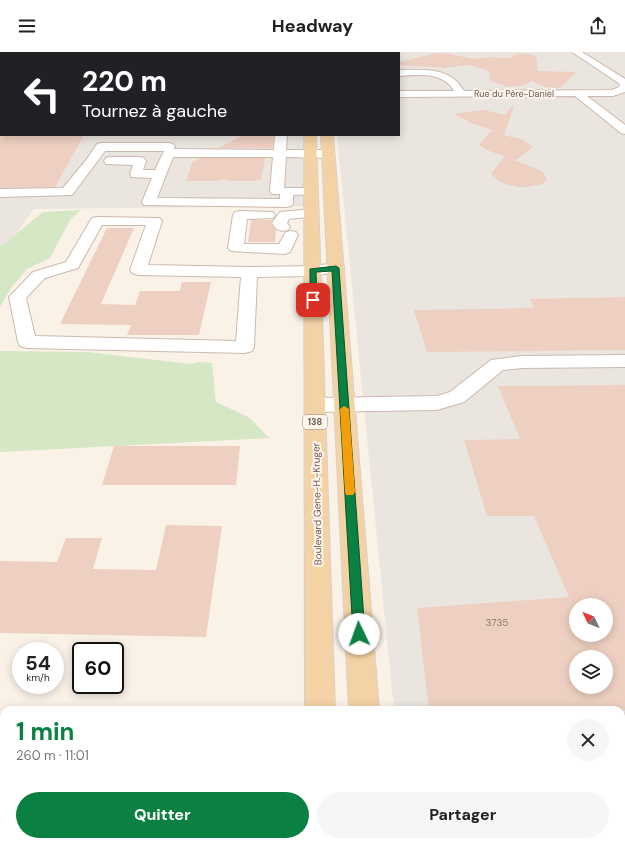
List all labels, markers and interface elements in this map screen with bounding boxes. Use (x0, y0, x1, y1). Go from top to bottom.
text: Headway (272, 14, 353, 38)
icon: menu (16, 15, 38, 37)
icon: share (587, 15, 609, 37)
text: 220 m (82, 63, 167, 100)
icon: left (16, 68, 68, 120)
street label: Rue du Père-Daniel (474, 88, 554, 100)
text: Tournez à gauche (82, 99, 227, 123)
pin (296, 283, 330, 317)
icon: arrive (302, 289, 324, 311)
road number: 138 (303, 415, 327, 429)
street label: Boulevard Gene-H.-Kruger (309, 442, 325, 565)
north arrow (569, 598, 613, 642)
map controls (569, 598, 613, 694)
position arrow (338, 613, 380, 655)
house number: 3735 (486, 616, 508, 629)
speed limit sign: 60 (72, 642, 124, 694)
text: 54 (25, 650, 51, 676)
button: layers (569, 650, 613, 694)
text: km/h (26, 671, 50, 684)
text: 1 min (16, 716, 74, 747)
button: close (567, 719, 609, 761)
text: 260 m · 11:01 (16, 747, 89, 764)
button: Quitter (16, 792, 309, 838)
button: Partager (317, 792, 609, 838)

